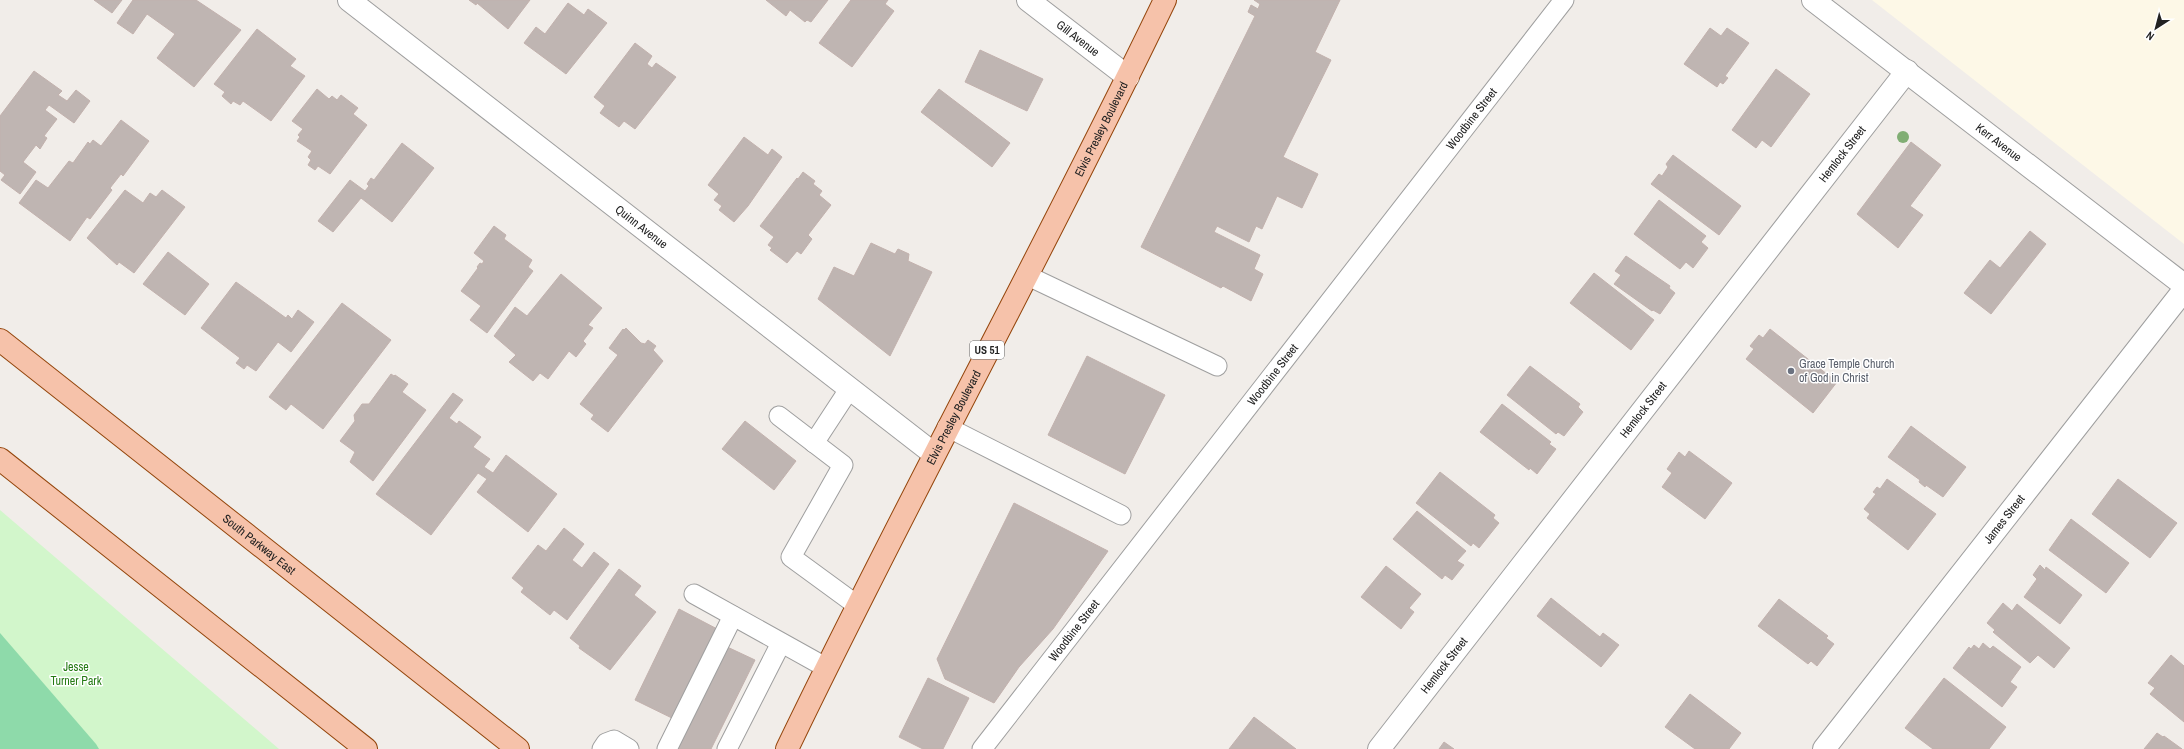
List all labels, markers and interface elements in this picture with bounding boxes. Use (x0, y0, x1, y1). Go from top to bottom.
north arrow (2136, 8, 2176, 48)
street label: Gill Avenue (1053, 17, 1103, 60)
text: N (2143, 29, 2157, 44)
street label: Elvis Presley Boulevard (1071, 79, 1132, 179)
street label: Woodbine Street (1443, 85, 1501, 153)
street label: Kerr Avenue (1972, 120, 2025, 165)
street label: Hemlock Street (1815, 122, 1869, 186)
street label: Quinn Avenue (612, 201, 671, 252)
street label: Woodbine Street (1244, 340, 1302, 409)
road number: US 51 (970, 341, 1004, 359)
place label: Grace Temple Church of God in Christ (1799, 356, 1895, 386)
marker: Grace Temple Church of God in Christ (1786, 366, 1796, 376)
street label: Elvis Presley Boulevard (923, 368, 985, 468)
street label: Hemlock Street (1616, 378, 1670, 441)
street label: James Street (1980, 491, 2029, 547)
street label: South Parkway East (219, 511, 299, 578)
street label: Woodbine Street (1045, 596, 1103, 665)
street label: Hemlock Street (1417, 634, 1471, 697)
park label: Jesse Turner Park (50, 659, 102, 689)

